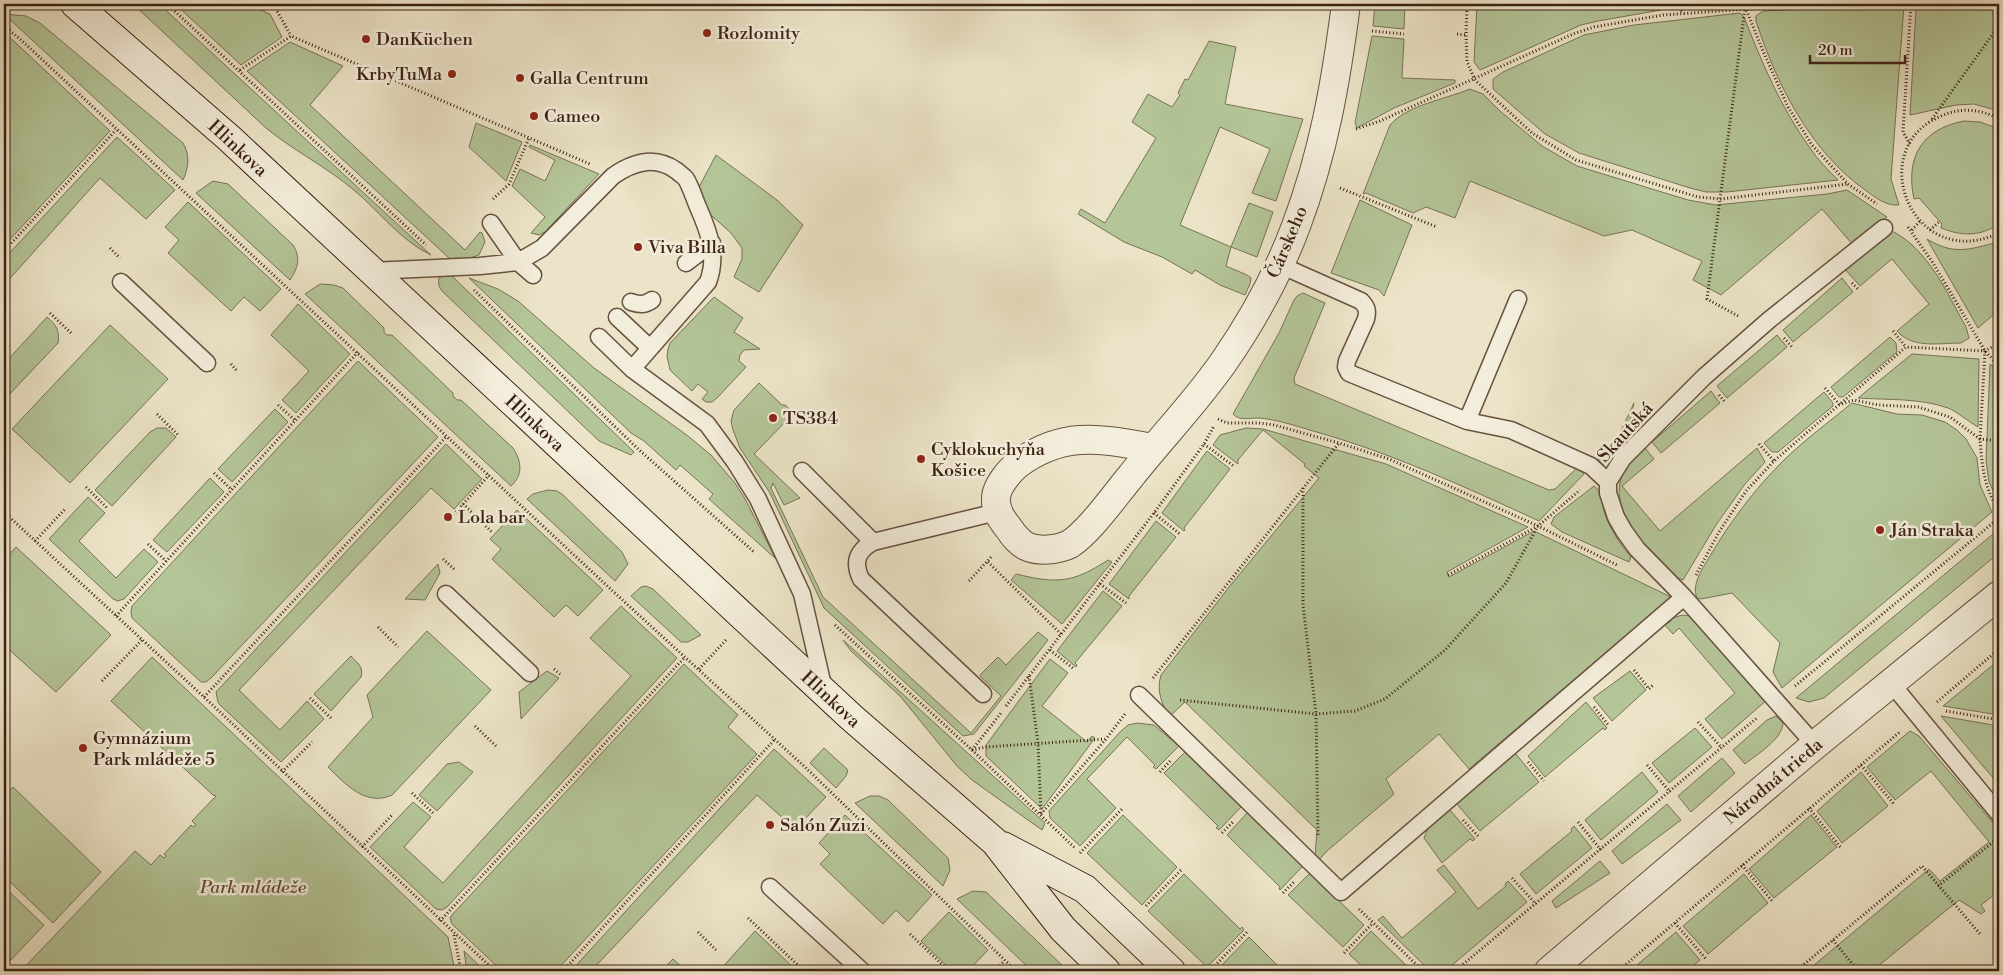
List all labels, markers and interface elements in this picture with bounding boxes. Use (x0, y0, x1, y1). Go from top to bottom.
place label: Rozlomity (717, 22, 800, 45)
marker: Rozlomity (701, 27, 713, 39)
place label: DanKüchen (376, 28, 473, 51)
scale bar (1810, 32, 1906, 64)
marker: DanKüchen (360, 33, 372, 45)
text: 20 m (1818, 41, 1853, 60)
place label: KrbyTuMa (356, 63, 443, 86)
place label: Galla Centrum (530, 67, 649, 90)
marker: KrbyTuMa (446, 68, 458, 80)
marker: Galla Centrum (514, 72, 526, 84)
place label: Cameo (544, 105, 600, 128)
marker: Cameo (528, 110, 540, 122)
street label: Hlinkova (203, 115, 273, 182)
street label: Čárskeho (1262, 203, 1313, 282)
place label: Viva Billa (647, 236, 727, 259)
marker: Viva Billa (632, 241, 644, 253)
street label: Hlinkova (500, 390, 570, 457)
street label: Skautská (1592, 397, 1659, 467)
place label: TS384 (783, 407, 838, 430)
marker: TS384 (767, 412, 779, 424)
place label: Cyklokuchyňa Košice (931, 438, 1046, 482)
marker: Cyklokuchyňa Košice (915, 453, 927, 465)
place label: Lola bar (458, 506, 526, 529)
marker: Lola bar (442, 511, 454, 523)
place label: Ján Straka (1889, 519, 1975, 542)
marker: Ján Straka (1874, 524, 1886, 536)
street label: Hlinkova (796, 666, 866, 733)
place label: Gymnázium Park mládeže 5 (93, 727, 215, 771)
street label: Národná trieda (1719, 733, 1828, 830)
marker: Gymnázium Park mládeže 5 (77, 742, 89, 754)
place label: Salón Zuzi (780, 814, 866, 837)
marker: Salón Zuzi (764, 819, 776, 831)
park label: Park mládeže (199, 876, 307, 899)

